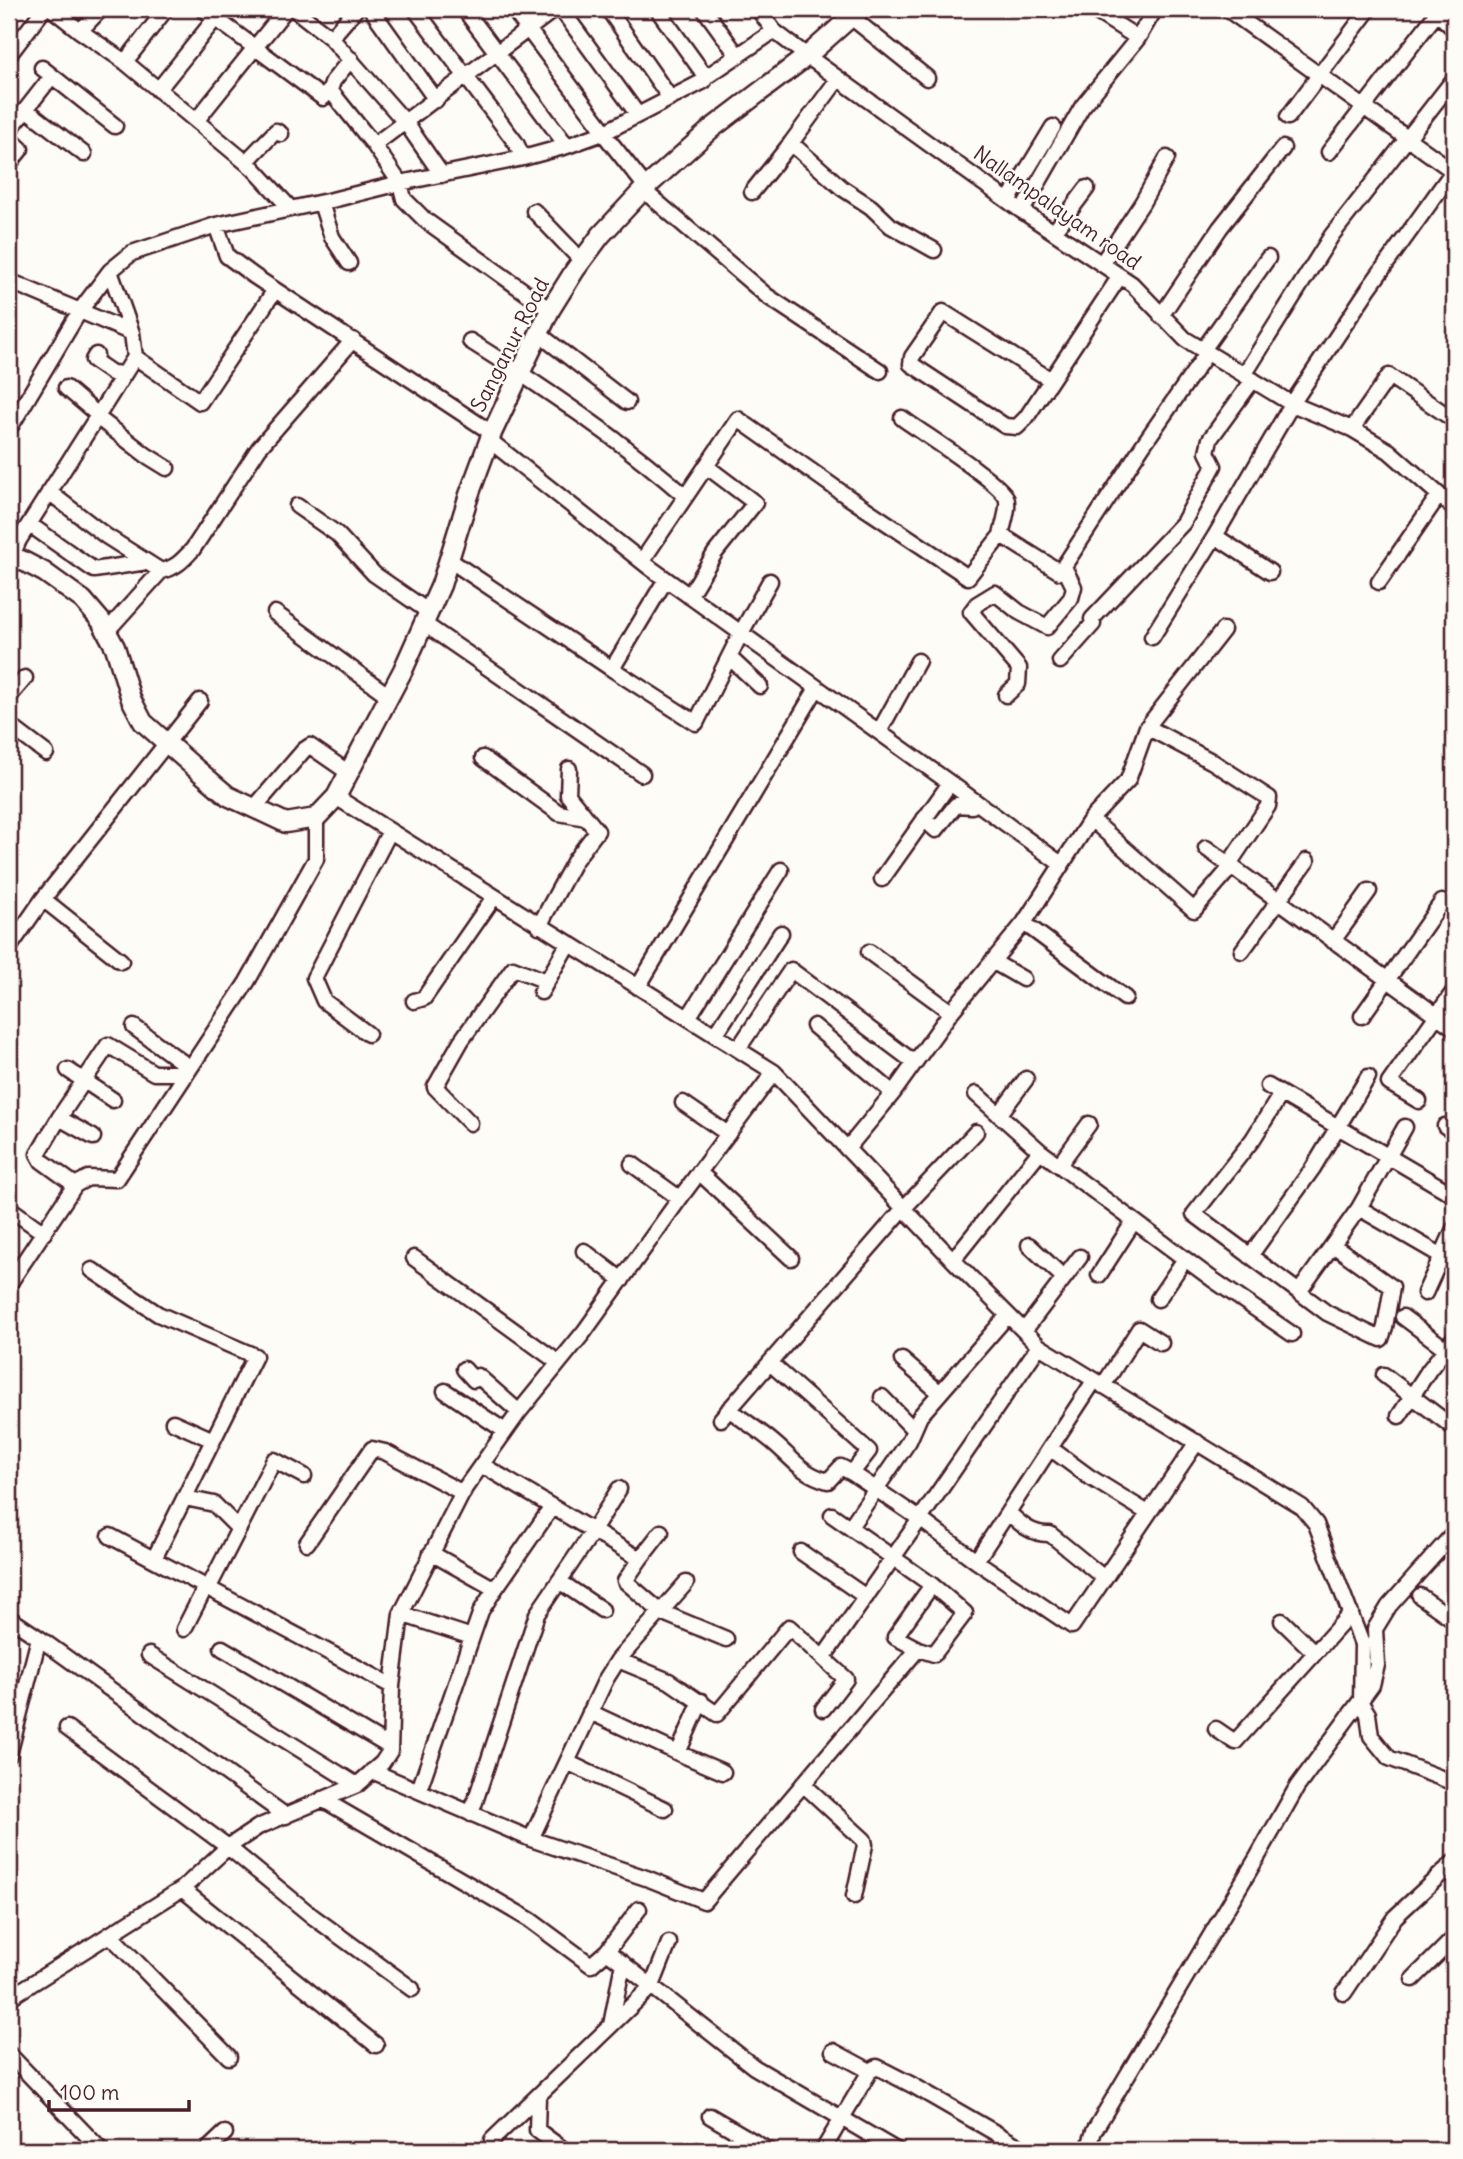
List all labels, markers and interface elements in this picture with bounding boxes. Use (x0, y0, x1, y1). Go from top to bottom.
street label: Nallampalayam road (968, 140, 1146, 276)
street label: Sanganur Road (464, 273, 555, 416)
scale bar (49, 2068, 189, 2112)
text: 100 m (60, 2079, 119, 2106)

